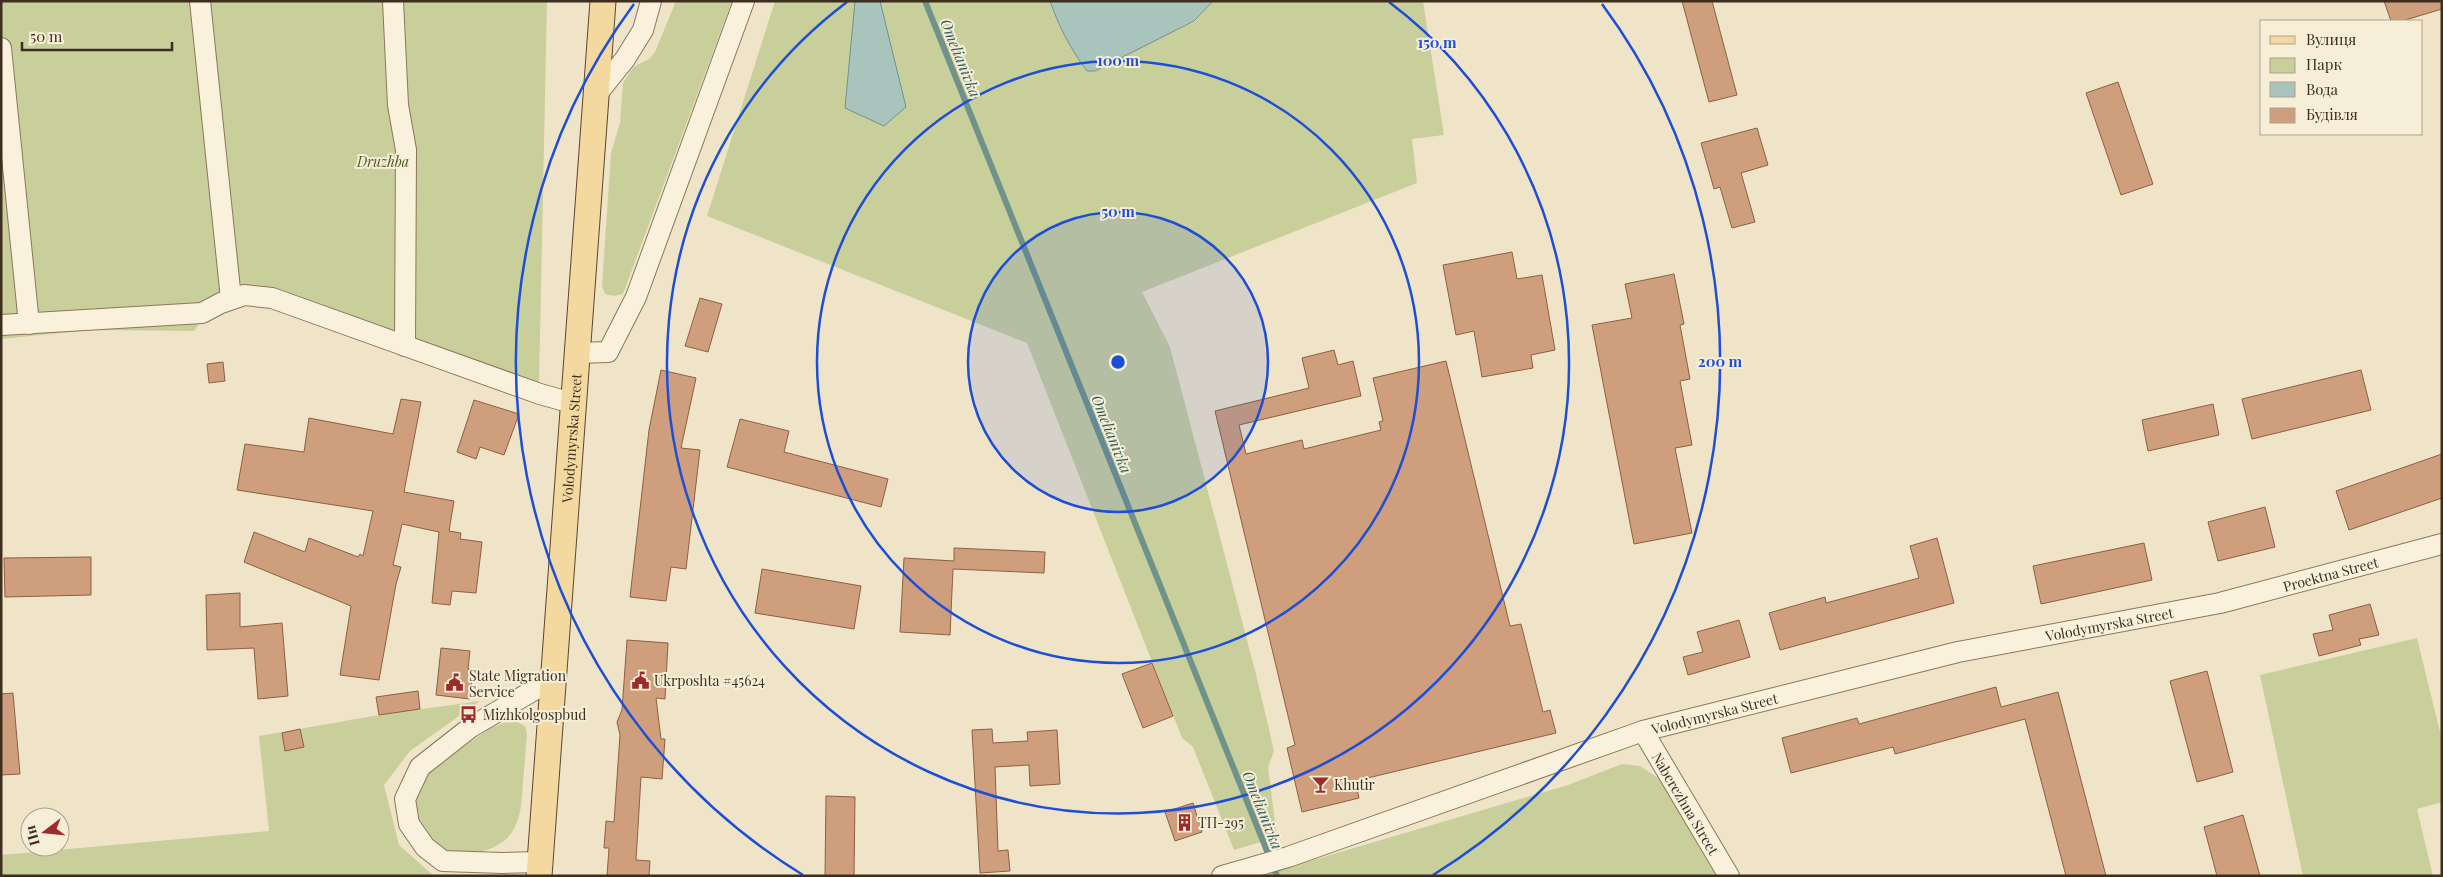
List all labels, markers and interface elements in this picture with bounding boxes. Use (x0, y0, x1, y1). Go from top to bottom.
water label: Omelianivka (936, 16, 986, 100)
scale bar (22, 20, 172, 52)
legend (2260, 20, 2423, 135)
text: 50 m (30, 26, 63, 46)
text: Вулиця (2306, 29, 2356, 49)
text: 150 m (1417, 32, 1457, 52)
text: 100 m (1097, 50, 1140, 70)
text: Парк (2306, 54, 2342, 74)
text: Вода (2306, 79, 2339, 99)
text: Будівля (2306, 104, 2358, 124)
park label: Druzhba (356, 152, 409, 171)
text: 50 m (1101, 201, 1135, 221)
text: 200 m (1698, 351, 1743, 371)
centre of rings (1109, 353, 1127, 371)
street label: Volodymyrska Street (557, 372, 585, 505)
water label: Omelianivka (1087, 392, 1137, 476)
street label: Proektna Street (2281, 552, 2381, 595)
street label: Volodymyrska Street (2043, 602, 2176, 645)
place label: State Migration Service (469, 666, 567, 701)
public building icon: Ukrposhta #45624 (630, 670, 650, 690)
place label: Ukrposhta #45624 (654, 671, 765, 690)
public building icon: State Migration Service (445, 673, 465, 693)
street label: Volodymyrska Street (1648, 688, 1781, 738)
bus stop icon: Mizhkolgospbud (459, 704, 479, 724)
place label: Mizhkolgospbud (483, 705, 587, 724)
street label: Naberezhna Street (1648, 749, 1724, 859)
water label: Omelianivka (1238, 768, 1288, 852)
bar icon: Khutir (1310, 774, 1330, 794)
place label: Khutir (1334, 775, 1376, 794)
north arrow (20, 807, 70, 857)
building icon: ТП-295 (1174, 812, 1194, 832)
place label: ТП-295 (1198, 813, 1244, 832)
text: Пн (20, 823, 44, 848)

